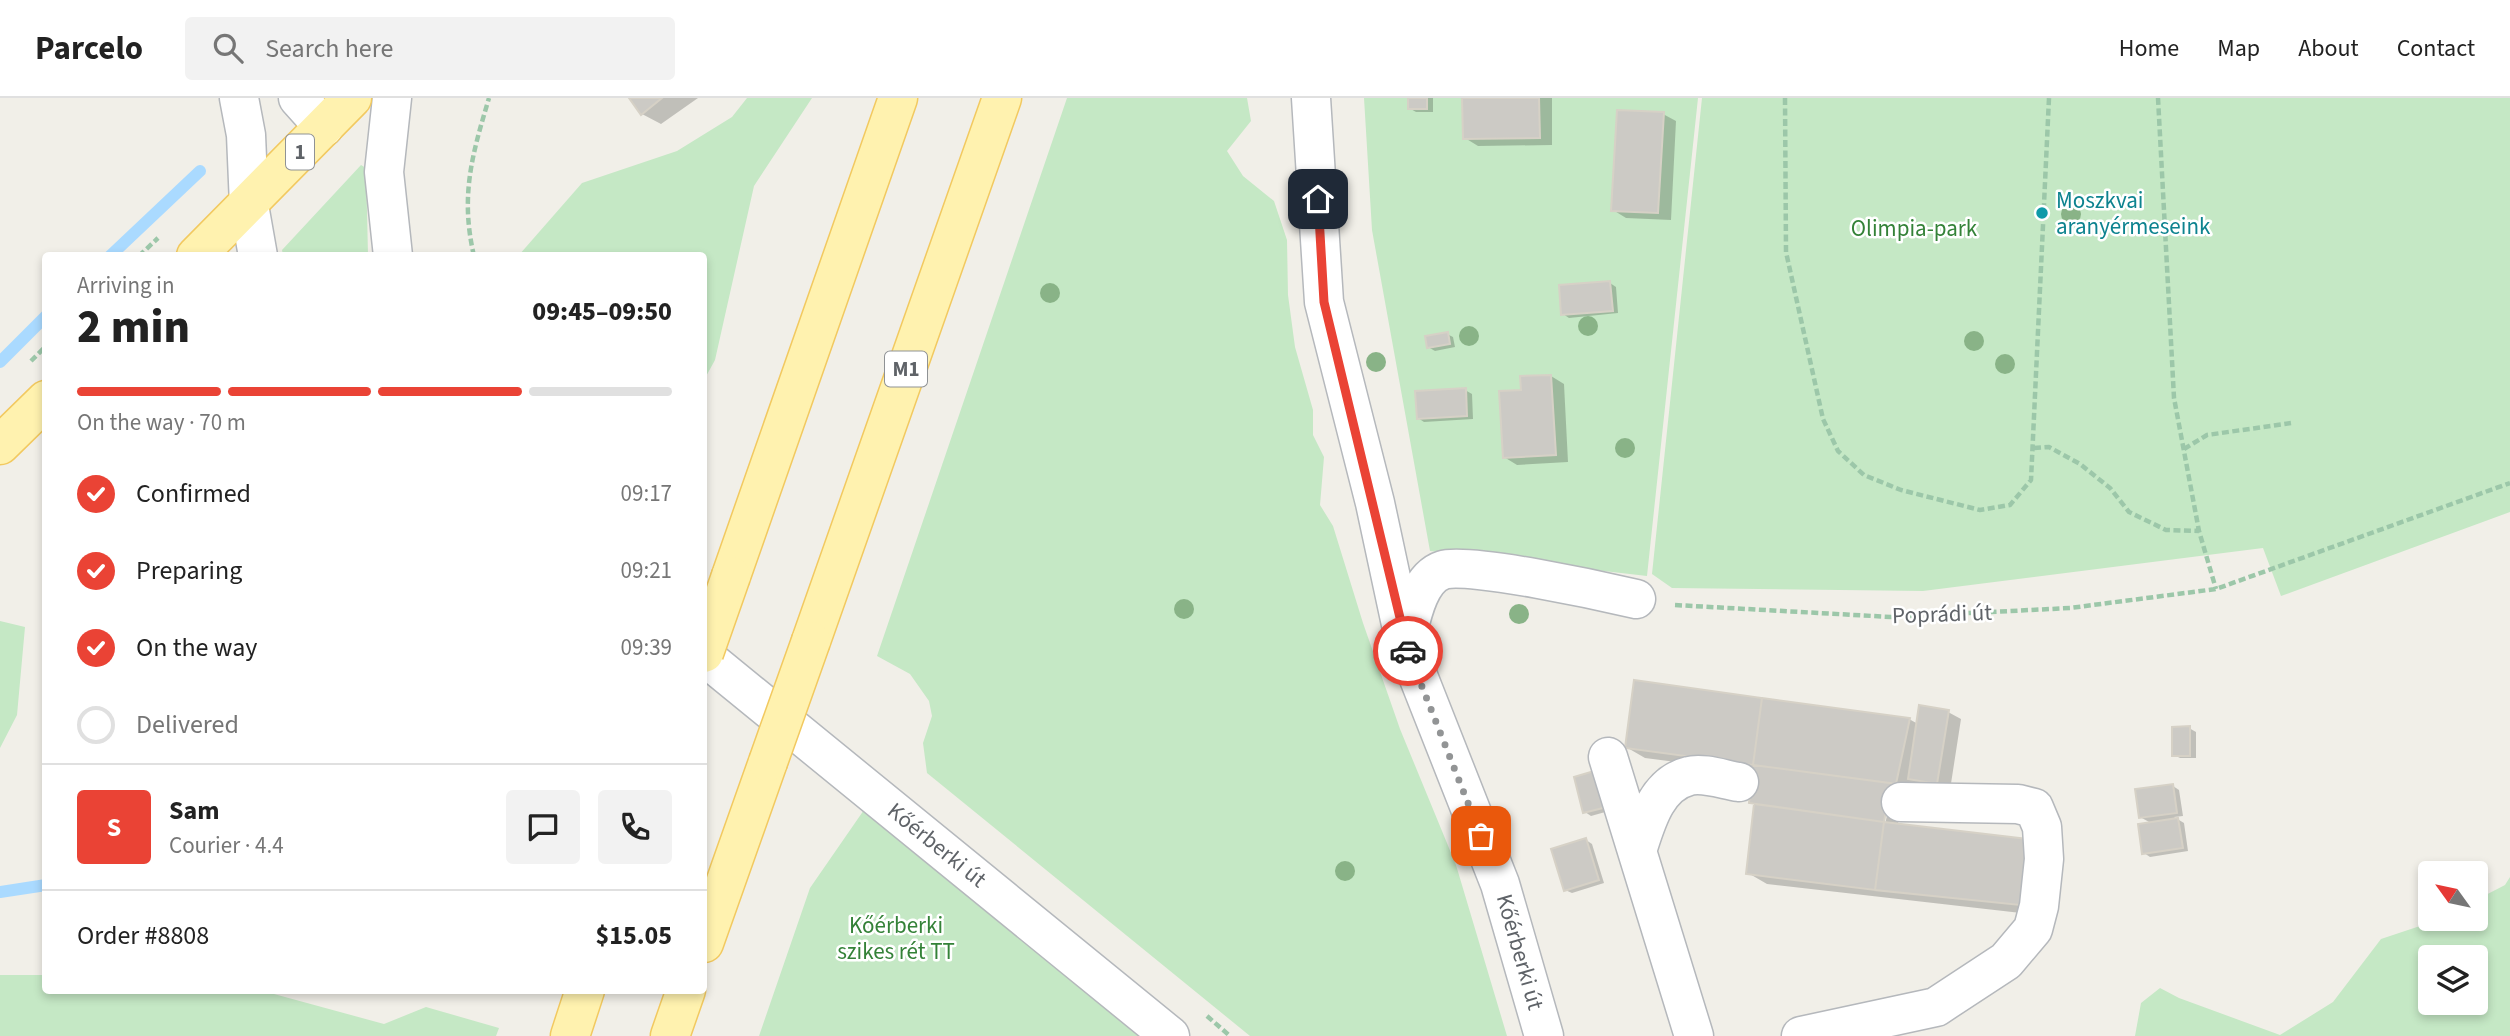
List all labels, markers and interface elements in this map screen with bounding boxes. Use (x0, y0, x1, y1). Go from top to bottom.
search box (185, 17, 675, 80)
text: Parcelo (35, 25, 143, 72)
icon: search (209, 29, 247, 67)
text: Search here (265, 30, 393, 67)
text: Home (2119, 31, 2179, 66)
text: Map (2217, 31, 2260, 66)
text: About (2298, 31, 2359, 66)
text: Contact (2397, 31, 2475, 66)
road number: 1 (286, 134, 314, 170)
pin (1288, 169, 1348, 229)
icon: home (1299, 180, 1337, 218)
place label: Moszkvai aranyérmeseink (2056, 184, 2211, 243)
marker: Moszkvai aranyérmeseink (2034, 205, 2050, 221)
park label: Olimpia-park (1851, 212, 1978, 245)
text: Arriving in (77, 269, 175, 302)
text: 09:45–09:50 (532, 293, 672, 330)
text: 2 min (77, 295, 190, 360)
road number: M1 (885, 352, 927, 386)
text: On the way · 70 m (77, 406, 246, 439)
icon: check (77, 475, 115, 513)
text: Confirmed (136, 475, 251, 512)
text: 09:17 (621, 477, 672, 510)
icon: check (77, 552, 115, 590)
text: Preparing (136, 552, 242, 589)
text: 09:21 (621, 554, 672, 587)
street label: Poprádi út (1891, 596, 1993, 632)
courier (1373, 616, 1443, 686)
icon: check (77, 629, 115, 667)
text: On the way (136, 629, 257, 666)
text: 09:39 (621, 631, 672, 664)
icon: car (1389, 632, 1427, 670)
text: Delivered (136, 706, 239, 743)
button: chat (506, 790, 580, 864)
button: phone (598, 790, 672, 864)
text: Sam (169, 792, 219, 829)
street label: Kőérberki út (880, 795, 994, 895)
pin (1451, 806, 1511, 866)
text: S (107, 809, 121, 846)
icon: bag (1462, 817, 1500, 855)
text: Courier · 4.4 (169, 829, 284, 862)
north arrow (2418, 861, 2488, 931)
map controls (2418, 861, 2488, 1015)
street label: Kőérberki út (1488, 890, 1552, 1014)
park label: Kőérberki szikes rét TT (837, 909, 955, 968)
text: Order #8808 (77, 917, 209, 954)
text: $15.05 (596, 917, 672, 954)
button: layers (2418, 945, 2488, 1015)

